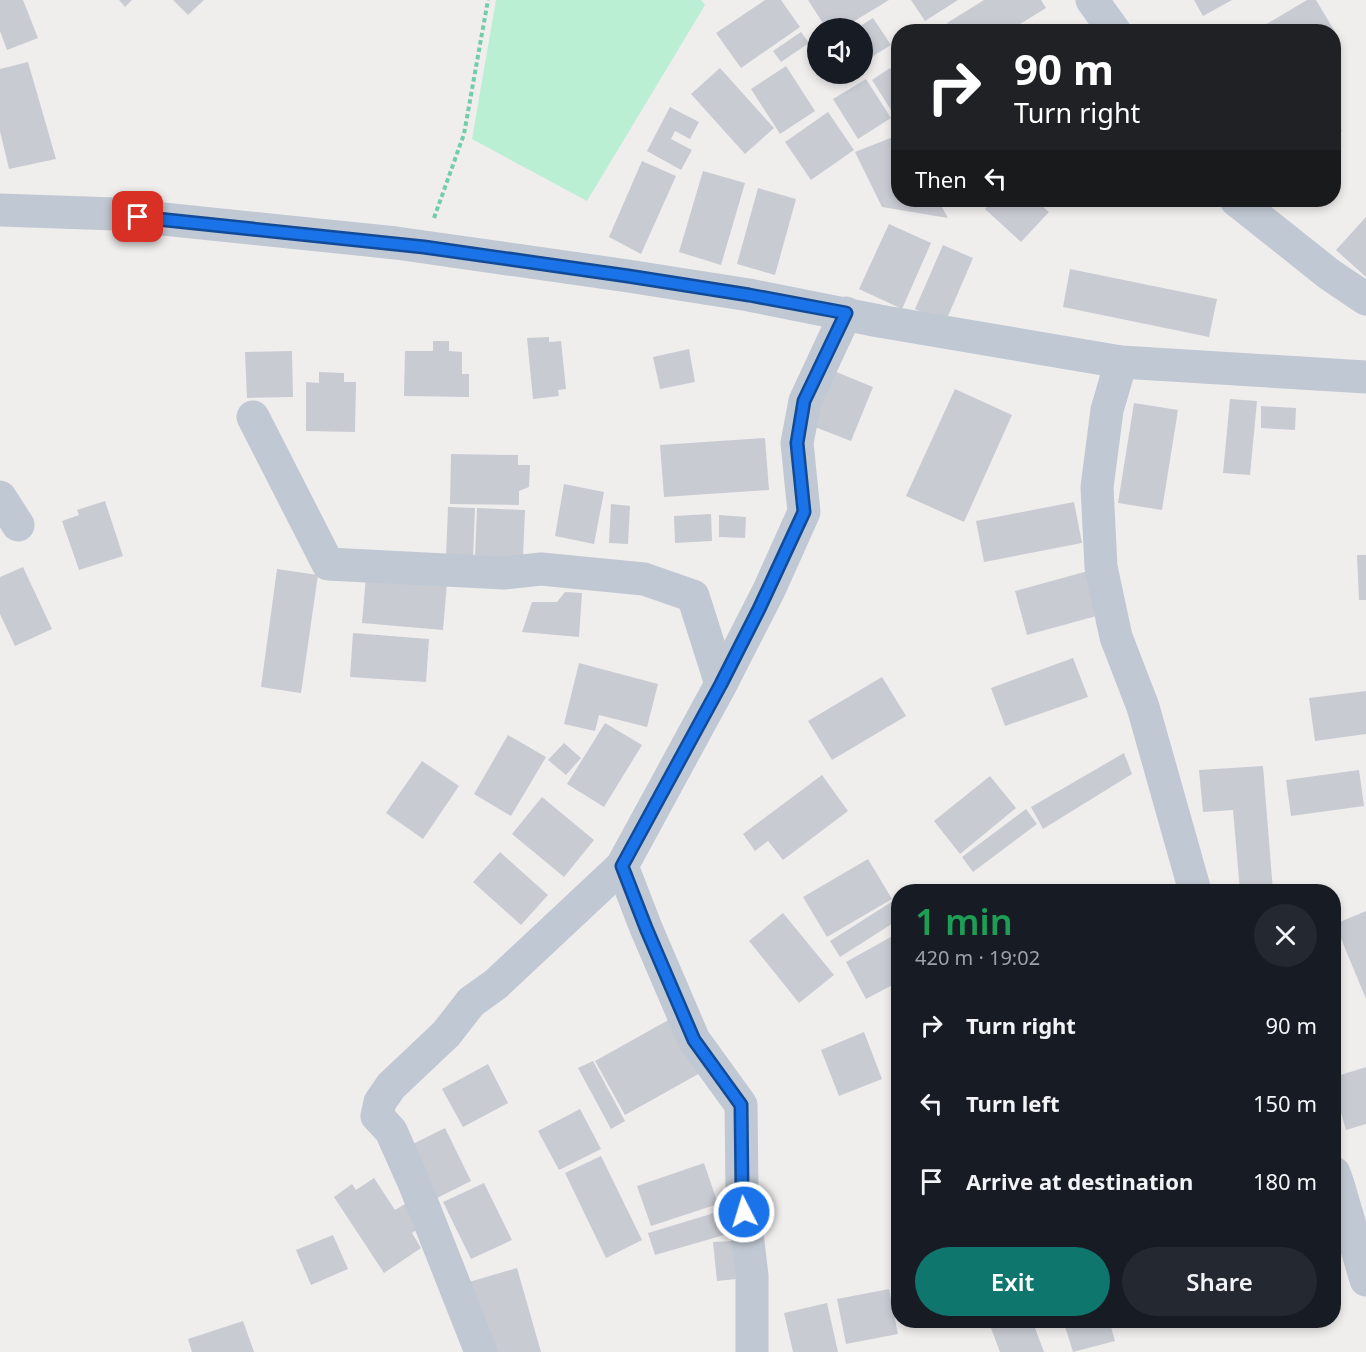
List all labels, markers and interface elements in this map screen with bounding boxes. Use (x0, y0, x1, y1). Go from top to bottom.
map controls (807, 18, 873, 84)
button: sound (807, 18, 873, 84)
text: 90 m (1014, 40, 1114, 97)
icon: right (915, 48, 993, 126)
text: Turn right (1014, 94, 1140, 131)
icon: left (979, 162, 1012, 195)
text: Then (915, 164, 967, 194)
pin (112, 191, 163, 242)
icon: arrive (121, 200, 154, 233)
text: 1 min (915, 897, 1013, 946)
button: close (1254, 904, 1317, 967)
text: 420 m · 19:02 (915, 944, 1040, 971)
icon: right (915, 1009, 948, 1042)
text: Turn right (966, 1010, 1076, 1040)
text: 90 m (1266, 1010, 1317, 1040)
icon: left (915, 1087, 948, 1120)
text: Turn left (966, 1088, 1060, 1118)
text: 150 m (1253, 1088, 1317, 1118)
icon: arrive (915, 1165, 948, 1198)
text: Arrive at destination (966, 1166, 1193, 1196)
text: 180 m (1253, 1166, 1317, 1196)
position arrow (712, 1180, 776, 1244)
button: Exit (915, 1247, 1110, 1316)
button: Share (1122, 1247, 1317, 1316)

